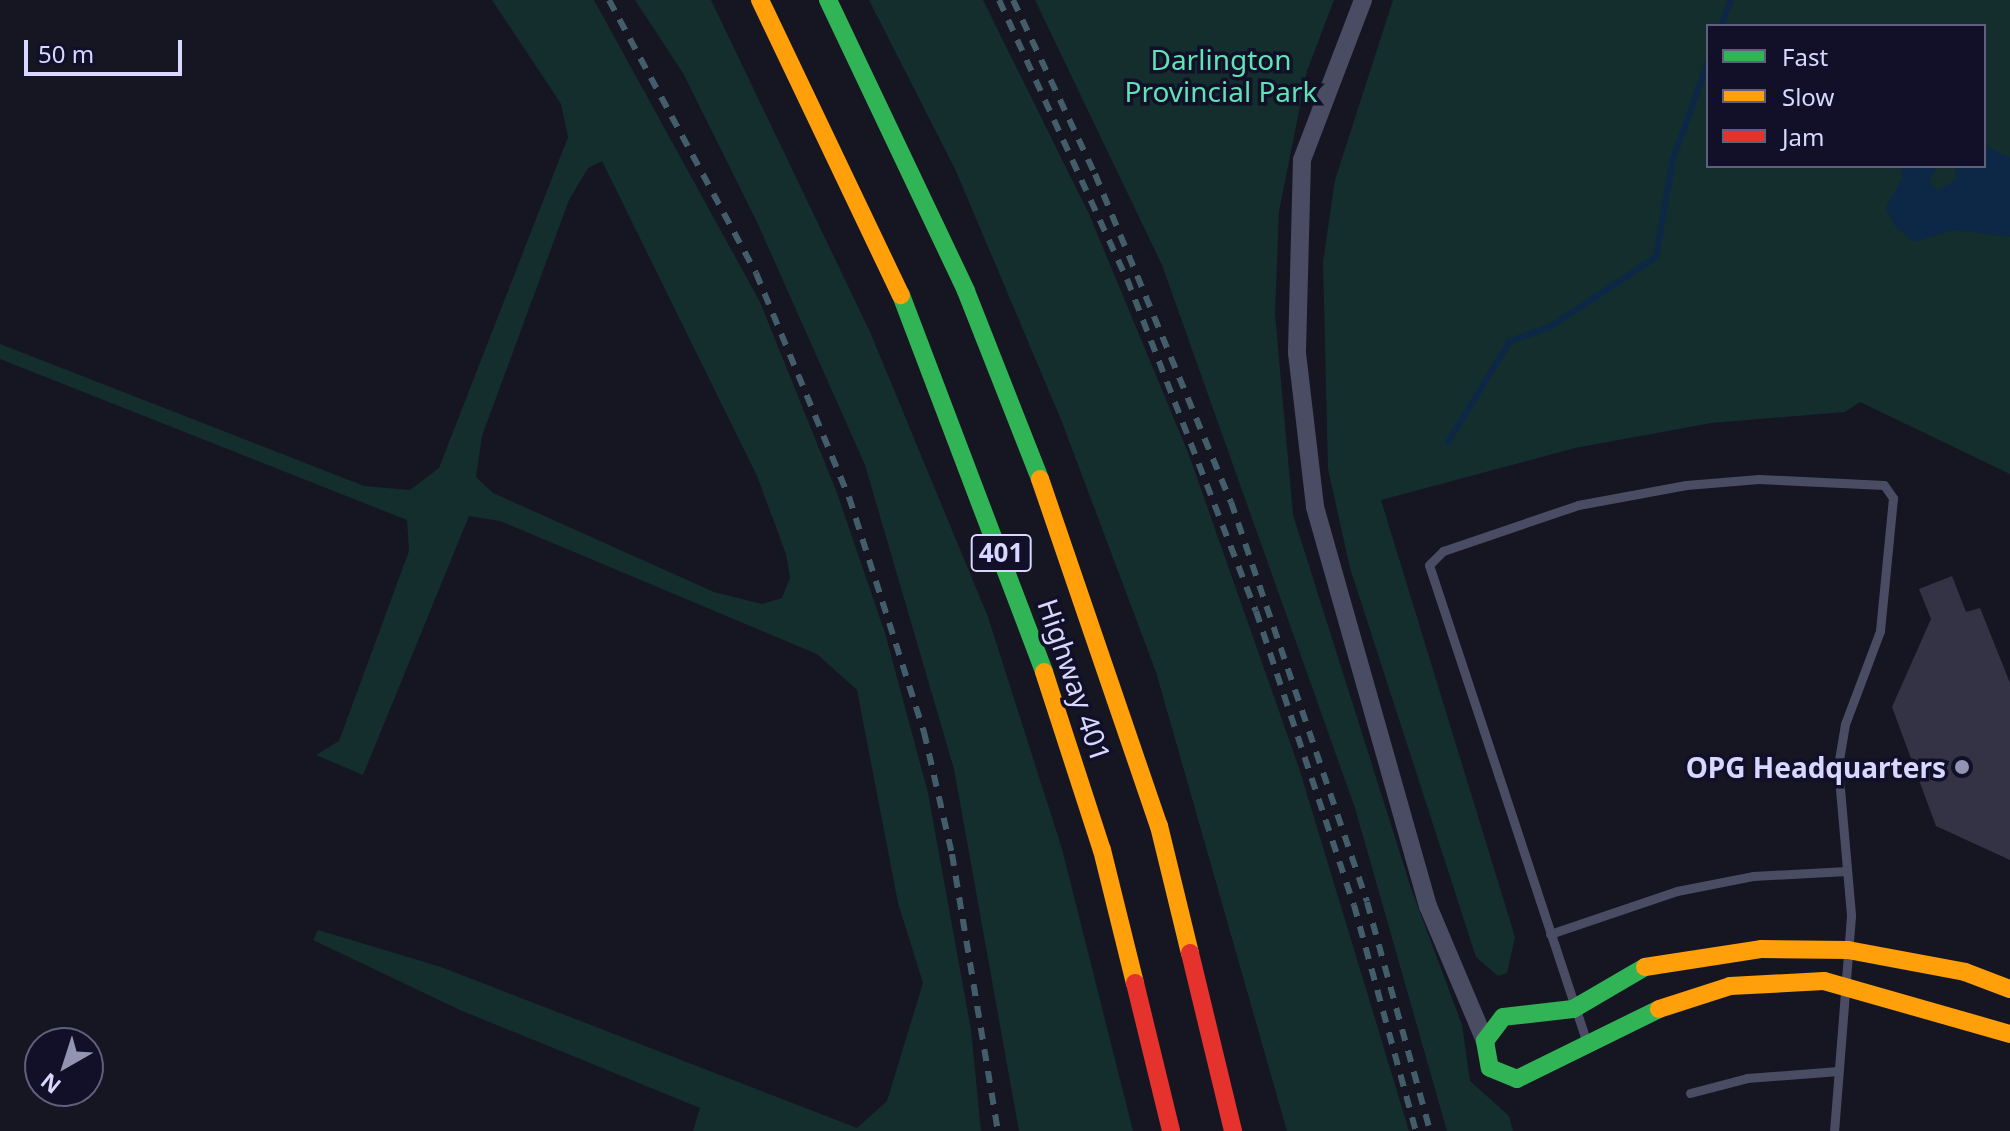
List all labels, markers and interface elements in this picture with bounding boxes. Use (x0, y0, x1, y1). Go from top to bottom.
scale bar (28, 24, 186, 74)
legend (1706, 24, 1986, 168)
text: 50 m (38, 37, 94, 70)
text: Fast (1782, 40, 1828, 73)
park label: Darlington Provincial Park (1124, 42, 1318, 108)
text: Slow (1782, 80, 1834, 113)
text: Jam (1782, 120, 1824, 153)
road number: 401 (969, 531, 1033, 575)
street label: Highway 401 (1031, 594, 1119, 766)
place label: OPG Headquarters (1686, 750, 1946, 784)
marker: OPG Headquarters (1953, 758, 1971, 776)
north arrow (24, 1027, 104, 1107)
text: N (34, 1067, 67, 1101)

